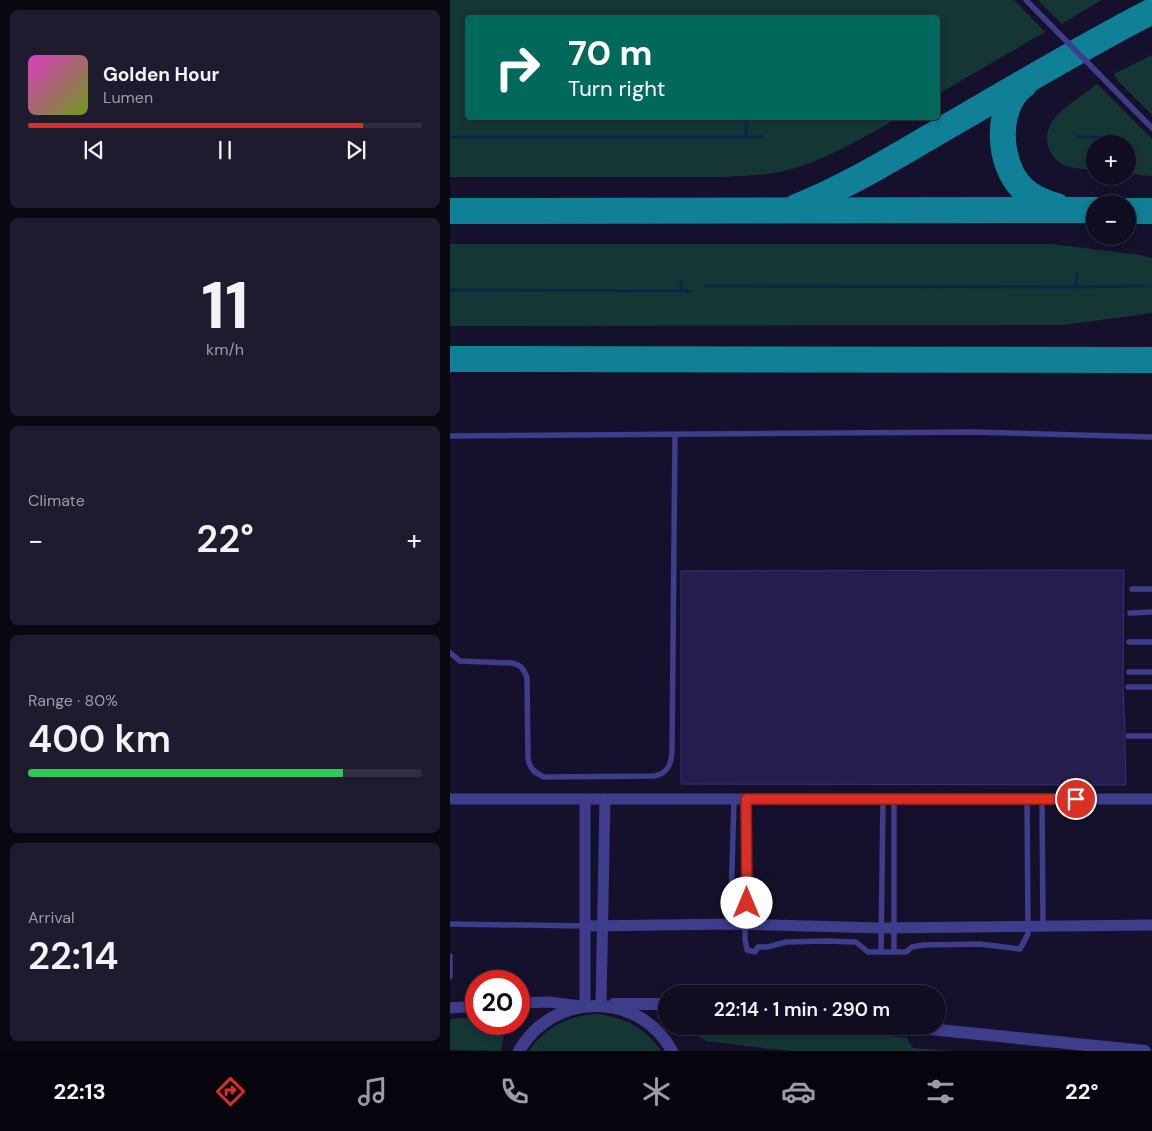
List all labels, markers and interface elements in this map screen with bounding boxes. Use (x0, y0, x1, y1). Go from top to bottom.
text: 70 m (568, 30, 652, 76)
icon: right (485, 35, 550, 100)
text: Golden Hour (103, 62, 219, 87)
text: Turn right (568, 74, 665, 103)
text: Lumen (103, 87, 153, 108)
map controls (1086, 135, 1136, 245)
button: + (1086, 135, 1136, 185)
icon: previous (80, 136, 108, 164)
icon: pause (211, 136, 239, 164)
icon: next (342, 136, 370, 164)
button: − (1086, 195, 1136, 245)
text: 11 (201, 264, 249, 348)
text: km/h (206, 339, 244, 360)
text: Climate (28, 490, 85, 511)
text: 22° (196, 514, 254, 564)
text: − (28, 522, 43, 559)
text: + (407, 522, 422, 559)
text: Range · 80% (28, 690, 118, 711)
text: 400 km (28, 714, 171, 764)
pin (1055, 778, 1097, 820)
icon: arrive (1062, 785, 1090, 813)
position arrow (720, 876, 772, 928)
text: Arrival (28, 907, 75, 928)
text: 22:14 (28, 931, 118, 981)
speed limit sign: 20 (465, 970, 530, 1035)
text: 22:14 · 1 min · 290 m (714, 997, 890, 1022)
icon: directions (213, 1074, 248, 1109)
icon: music (355, 1074, 390, 1109)
icon: phone (497, 1074, 532, 1109)
icon: climate (639, 1074, 674, 1109)
icon: car (781, 1074, 816, 1109)
icon: filters (923, 1074, 958, 1109)
text: 22:13 (54, 1077, 106, 1106)
text: 22° (1065, 1077, 1098, 1106)

